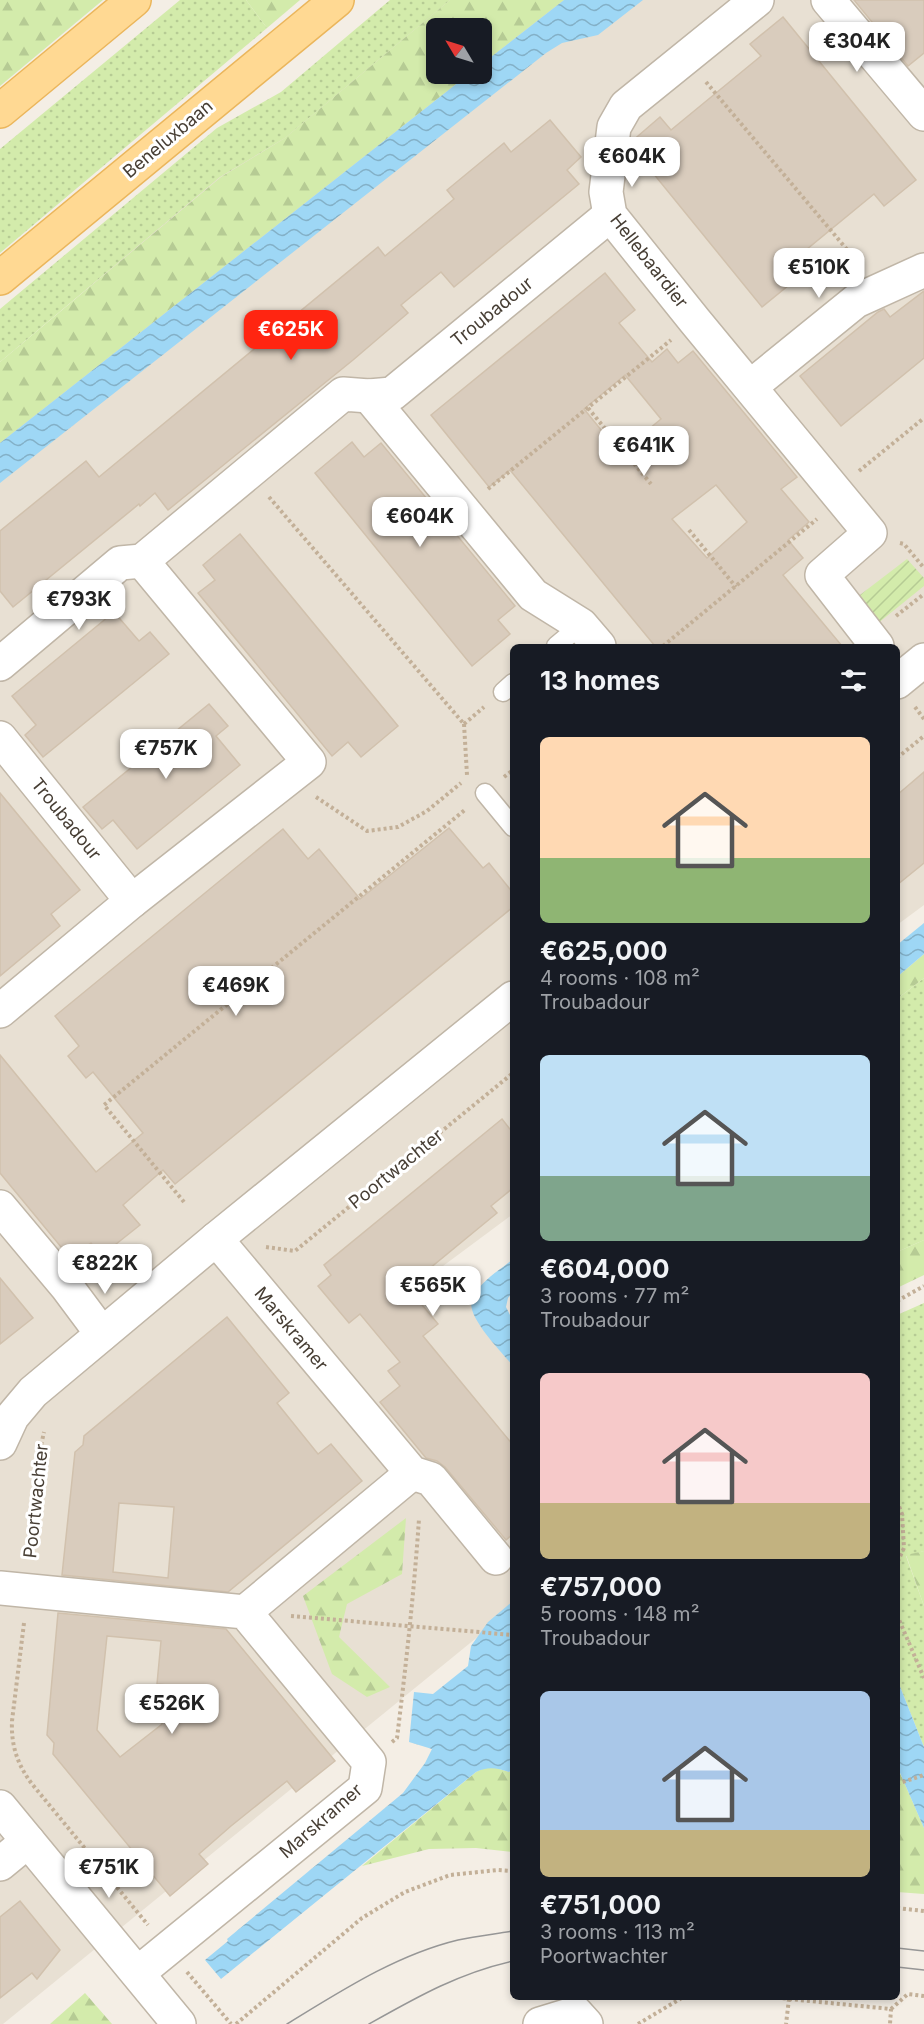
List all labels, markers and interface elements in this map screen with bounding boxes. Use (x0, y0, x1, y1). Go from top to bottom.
north arrow (426, 18, 492, 84)
map controls (426, 18, 492, 84)
pin: €304K (815, 22, 899, 73)
text: €304K (823, 29, 891, 53)
street label: Beneluxbaan (119, 95, 217, 182)
pin: €604K (590, 137, 674, 188)
text: €604K (598, 144, 666, 168)
street label: Hellebaardier (606, 209, 693, 312)
pin: €510K (777, 248, 861, 299)
text: €510K (788, 255, 850, 279)
street label: Troubadour (447, 272, 537, 351)
pin: €625K (249, 310, 333, 361)
text: €625K (258, 317, 324, 341)
pin: €641K (602, 426, 686, 477)
text: €641K (613, 433, 675, 457)
pin: €604K (378, 497, 462, 548)
text: €604K (386, 504, 454, 528)
pin: €793K (37, 580, 121, 631)
text: €793K (46, 587, 112, 611)
icon: filters (837, 664, 870, 697)
text: 13 homes (540, 665, 660, 696)
pin: €757K (124, 729, 208, 780)
text: €757K (134, 736, 198, 760)
street label: Troubadour (27, 774, 106, 864)
icon: home (651, 776, 759, 884)
text: €625,000 (540, 935, 668, 966)
pin: €469K (194, 966, 278, 1017)
text: 4 rooms · 108 m² (540, 966, 700, 990)
text: €469K (202, 973, 270, 997)
text: Troubadour (540, 990, 650, 1014)
icon: home (651, 1094, 759, 1202)
street label: Poortwachter (344, 1124, 447, 1213)
pin: €822K (63, 1244, 147, 1295)
text: €822K (72, 1251, 138, 1275)
text: €604,000 (540, 1253, 669, 1284)
pin: €565K (391, 1266, 475, 1317)
text: €565K (400, 1273, 466, 1297)
street label: Marskramer (250, 1283, 332, 1375)
text: 3 rooms · 77 m² (540, 1284, 689, 1308)
text: Troubadour (540, 1308, 650, 1332)
icon: home (651, 1412, 759, 1520)
street label: Poortwachter (19, 1442, 52, 1559)
text: €757,000 (540, 1571, 662, 1602)
text: 5 rooms · 148 m² (540, 1602, 699, 1626)
text: Troubadour (540, 1626, 650, 1650)
pin: €526K (130, 1684, 214, 1735)
text: €526K (139, 1691, 205, 1715)
icon: home (651, 1730, 759, 1838)
street label: Marskramer (275, 1779, 366, 1862)
pin: €751K (67, 1848, 151, 1899)
text: €751K (79, 1855, 139, 1879)
text: €751,000 (540, 1889, 661, 1920)
text: 3 rooms · 113 m² (540, 1920, 695, 1944)
text: Poortwachter (540, 1944, 668, 1968)

